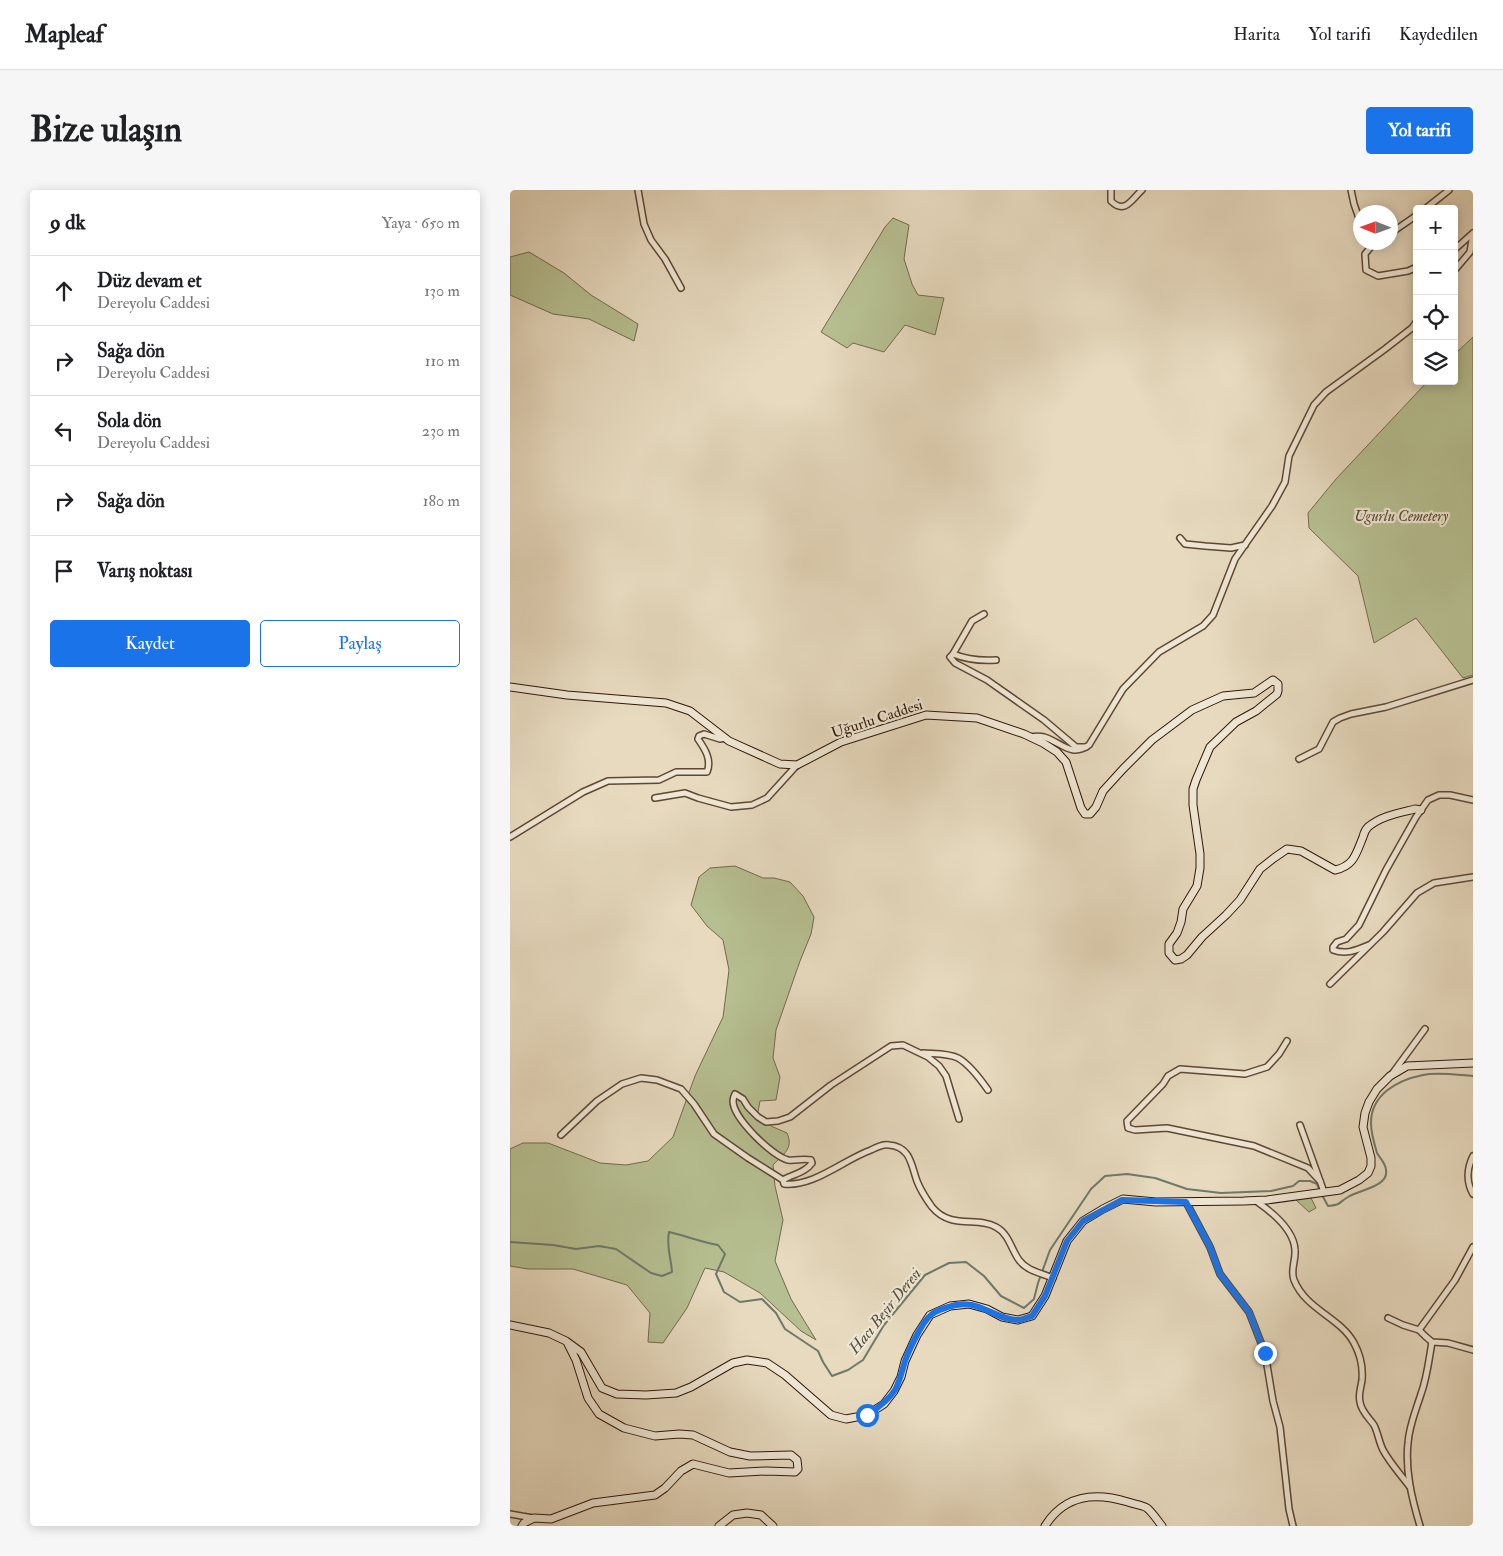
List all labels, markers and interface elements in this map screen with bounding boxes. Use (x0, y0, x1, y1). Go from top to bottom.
text: Mapleaf (25, 19, 104, 50)
text: Harita (1233, 23, 1280, 46)
text: Yol tarifi (1308, 23, 1371, 46)
text: Kaydedilen (1399, 23, 1478, 46)
button: Yol tarifi (1366, 107, 1473, 154)
text: Bize ulaşın (30, 108, 182, 152)
north arrow (1353, 205, 1398, 250)
map controls (1413, 205, 1458, 385)
button: + (1413, 205, 1458, 250)
text: 9 dk (50, 209, 86, 236)
text: Yaya · 650 m (382, 213, 460, 233)
button: − (1413, 250, 1458, 295)
text: Düz devam et (97, 269, 202, 293)
icon: ahead (50, 277, 78, 305)
text: 130 m (424, 281, 460, 301)
text: Dereyolu Caddesi (97, 293, 210, 313)
button: locate (1413, 295, 1458, 340)
text: Sağa dön (97, 339, 165, 363)
button: layers (1413, 340, 1458, 385)
icon: right (50, 347, 78, 375)
text: 110 m (425, 351, 460, 371)
text: Dereyolu Caddesi (97, 363, 210, 383)
text: Sola dön (97, 409, 162, 433)
icon: left (50, 417, 78, 445)
text: 230 m (422, 421, 460, 441)
text: Dereyolu Caddesi (97, 433, 210, 453)
icon: right (50, 487, 78, 515)
text: Sağa dön (97, 489, 165, 513)
text: 180 m (423, 491, 460, 511)
park label: Ugurlu Cemetery (1354, 507, 1449, 526)
icon: arrive (50, 557, 78, 585)
text: Varış noktası (97, 559, 193, 583)
button: Kaydet (50, 620, 250, 667)
button: Paylaş (260, 620, 460, 667)
street label: Uğurlu Caddesi (829, 695, 925, 743)
water label: Hacı Beşir Deresi (844, 1264, 926, 1359)
route end (1254, 1342, 1277, 1365)
route start (856, 1404, 879, 1427)

